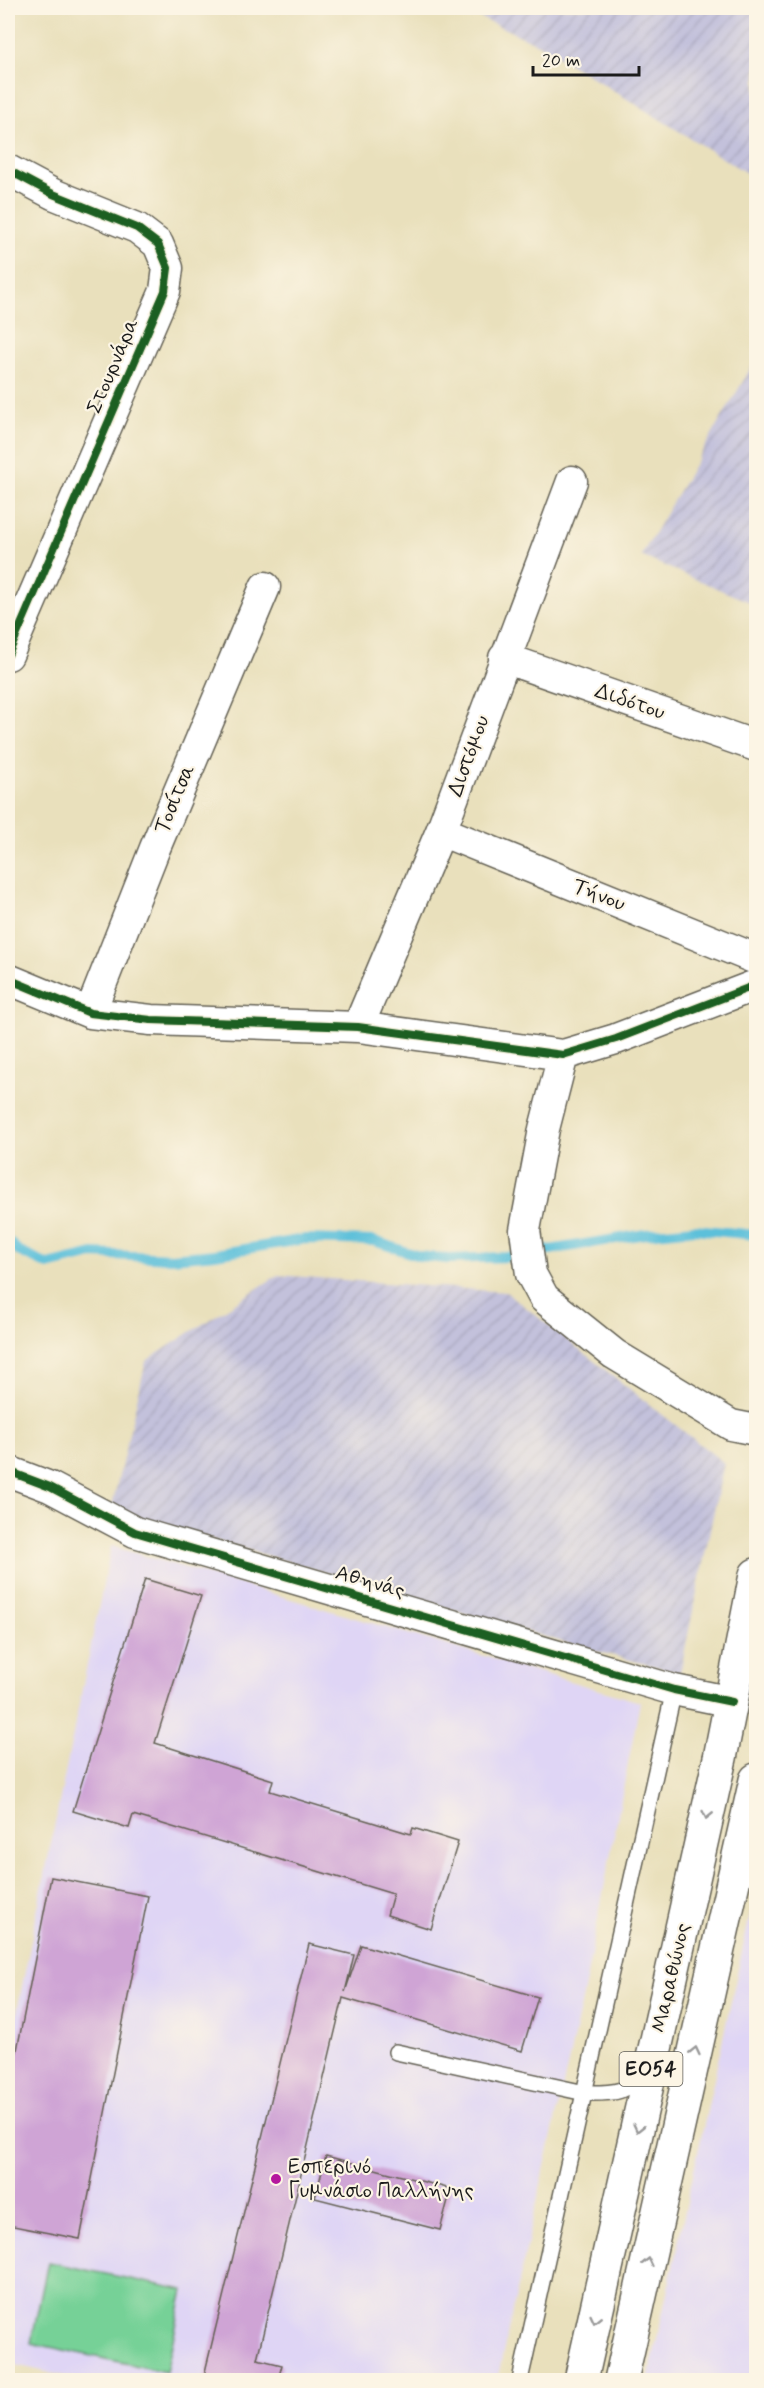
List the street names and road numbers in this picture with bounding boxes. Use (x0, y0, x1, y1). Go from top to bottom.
street label: Στουρνάρα (80, 314, 146, 418)
street label: Διδότου (591, 677, 669, 727)
street label: Διστόμου (441, 711, 497, 801)
street label: Τοσίτσα (148, 760, 202, 838)
street label: Τήνου (569, 872, 629, 918)
street label: Αθηνάς (332, 1559, 408, 1605)
street label: Μαραθώνος (645, 1920, 697, 2036)
road number: ΕΟ54 (620, 2052, 682, 2086)

